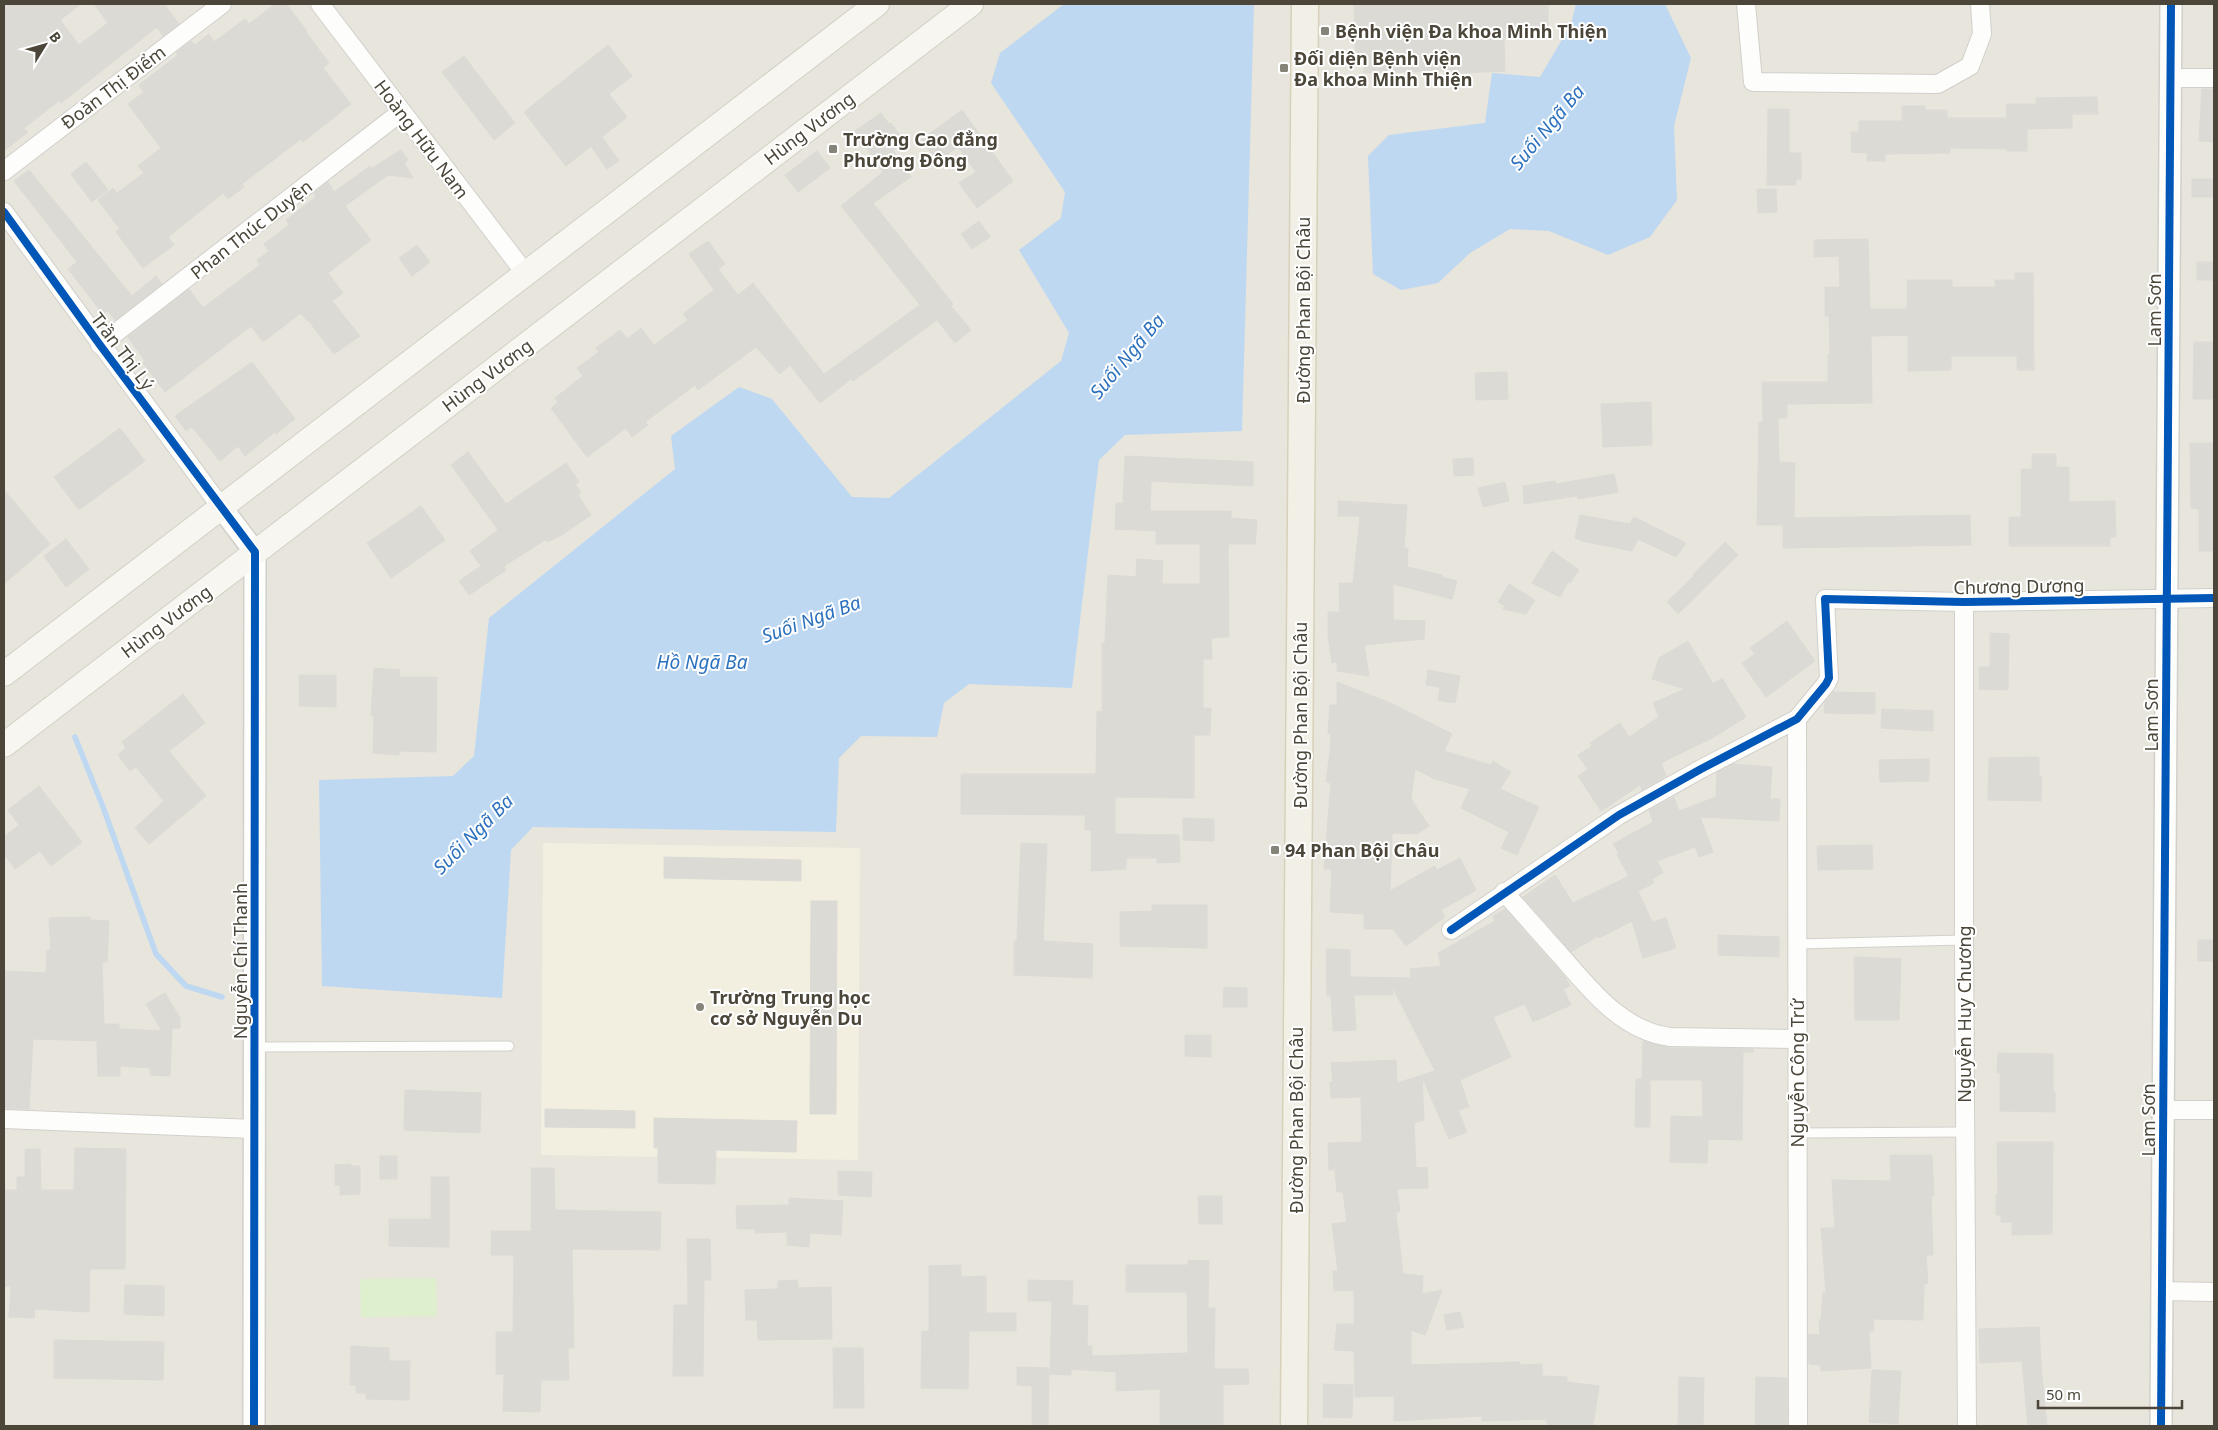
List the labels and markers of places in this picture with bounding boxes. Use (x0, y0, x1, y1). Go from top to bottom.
place label: Bệnh viện Đa khoa Minh Thiện (1335, 19, 1607, 43)
marker: Bệnh viện Đa khoa Minh Thiện (1319, 25, 1331, 37)
place label: Đối diện Bệnh viện Đa khoa Minh Thiện (1294, 46, 1473, 91)
marker: Đối diện Bệnh viện Đa khoa Minh Thiện (1278, 62, 1290, 74)
place label: Trường Cao đẳng Phương Đông (843, 127, 998, 172)
marker: Trường Cao đẳng Phương Đông (827, 143, 839, 155)
place label: 94 Phan Bội Châu (1285, 838, 1439, 862)
marker: 94 Phan Bội Châu (1269, 844, 1281, 856)
place label: Trường Trung học cơ sở Nguyễn Du (710, 985, 870, 1030)
marker: Trường Trung học cơ sở Nguyễn Du (694, 1001, 706, 1013)

